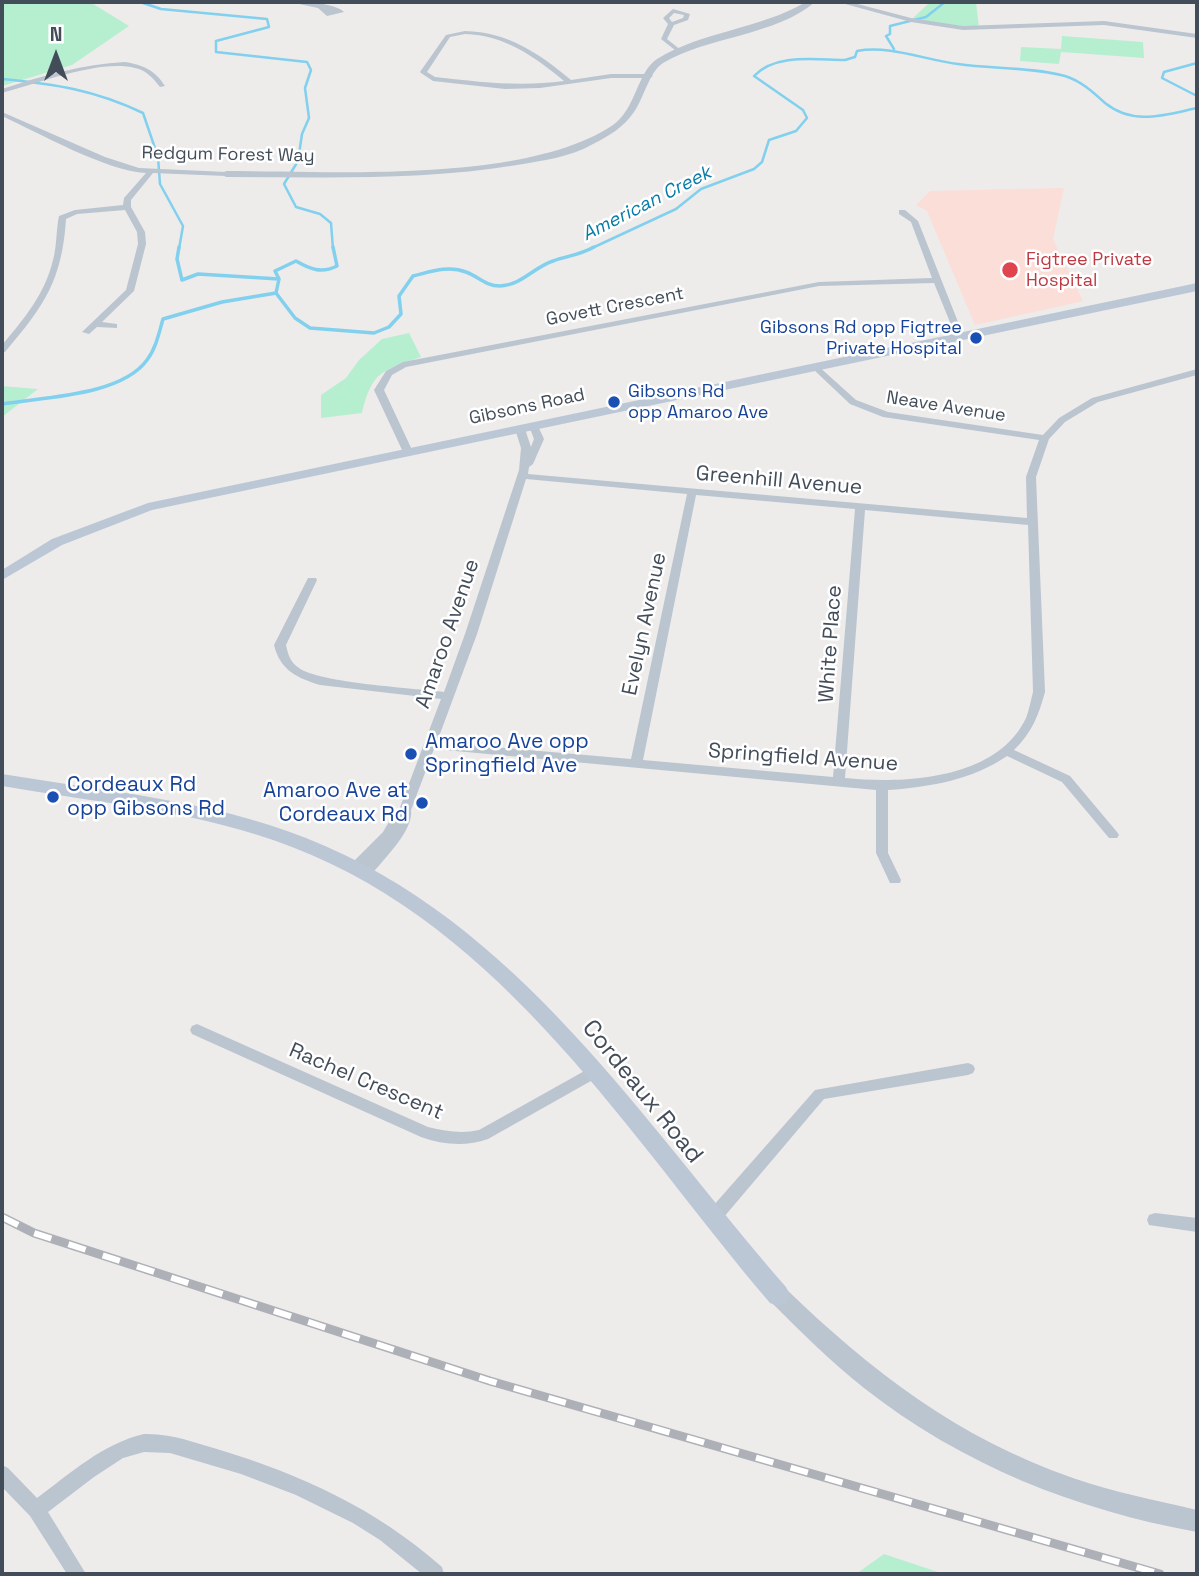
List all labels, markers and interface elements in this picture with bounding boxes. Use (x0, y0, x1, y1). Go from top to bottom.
north arrow (21, 21, 91, 91)
text: N (50, 22, 62, 47)
street label: Redgum Forest Way (141, 143, 315, 167)
water label: American Creek (579, 162, 715, 246)
place label: Figtree Private Hospital (1026, 249, 1152, 292)
marker: Figtree Private Hospital (1000, 260, 1020, 280)
street label: Govett Crescent (544, 283, 686, 331)
place label: Gibsons Rd opp Figtree Private Hospital (760, 317, 962, 360)
marker: Gibsons Rd opp Figtree Private Hospital (968, 330, 984, 346)
place label: Gibsons Rd opp Amaroo Ave (628, 381, 768, 424)
street label: Gibsons Road (467, 384, 587, 430)
street label: Neave Avenue (885, 387, 1007, 427)
marker: Gibsons Rd opp Amaroo Ave (606, 394, 622, 410)
street label: Greenhill Avenue (695, 461, 863, 501)
street label: Evelyn Avenue (618, 550, 672, 698)
street label: Amaroo Avenue (411, 556, 485, 712)
street label: White Place (814, 584, 848, 704)
place label: Amaroo Ave opp Springfield Ave (425, 729, 589, 779)
street label: Springfield Avenue (707, 739, 899, 777)
marker: Amaroo Ave opp Springfield Ave (403, 746, 419, 762)
place label: Cordeaux Rd opp Gibsons Rd (67, 772, 225, 822)
place label: Amaroo Ave at Cordeaux Rd (263, 778, 408, 828)
marker: Cordeaux Rd opp Gibsons Rd (45, 789, 61, 805)
marker: Amaroo Ave at Cordeaux Rd (414, 795, 430, 811)
street label: Cordeaux Road (575, 1015, 709, 1169)
street label: Rachel Crescent (285, 1038, 447, 1126)

